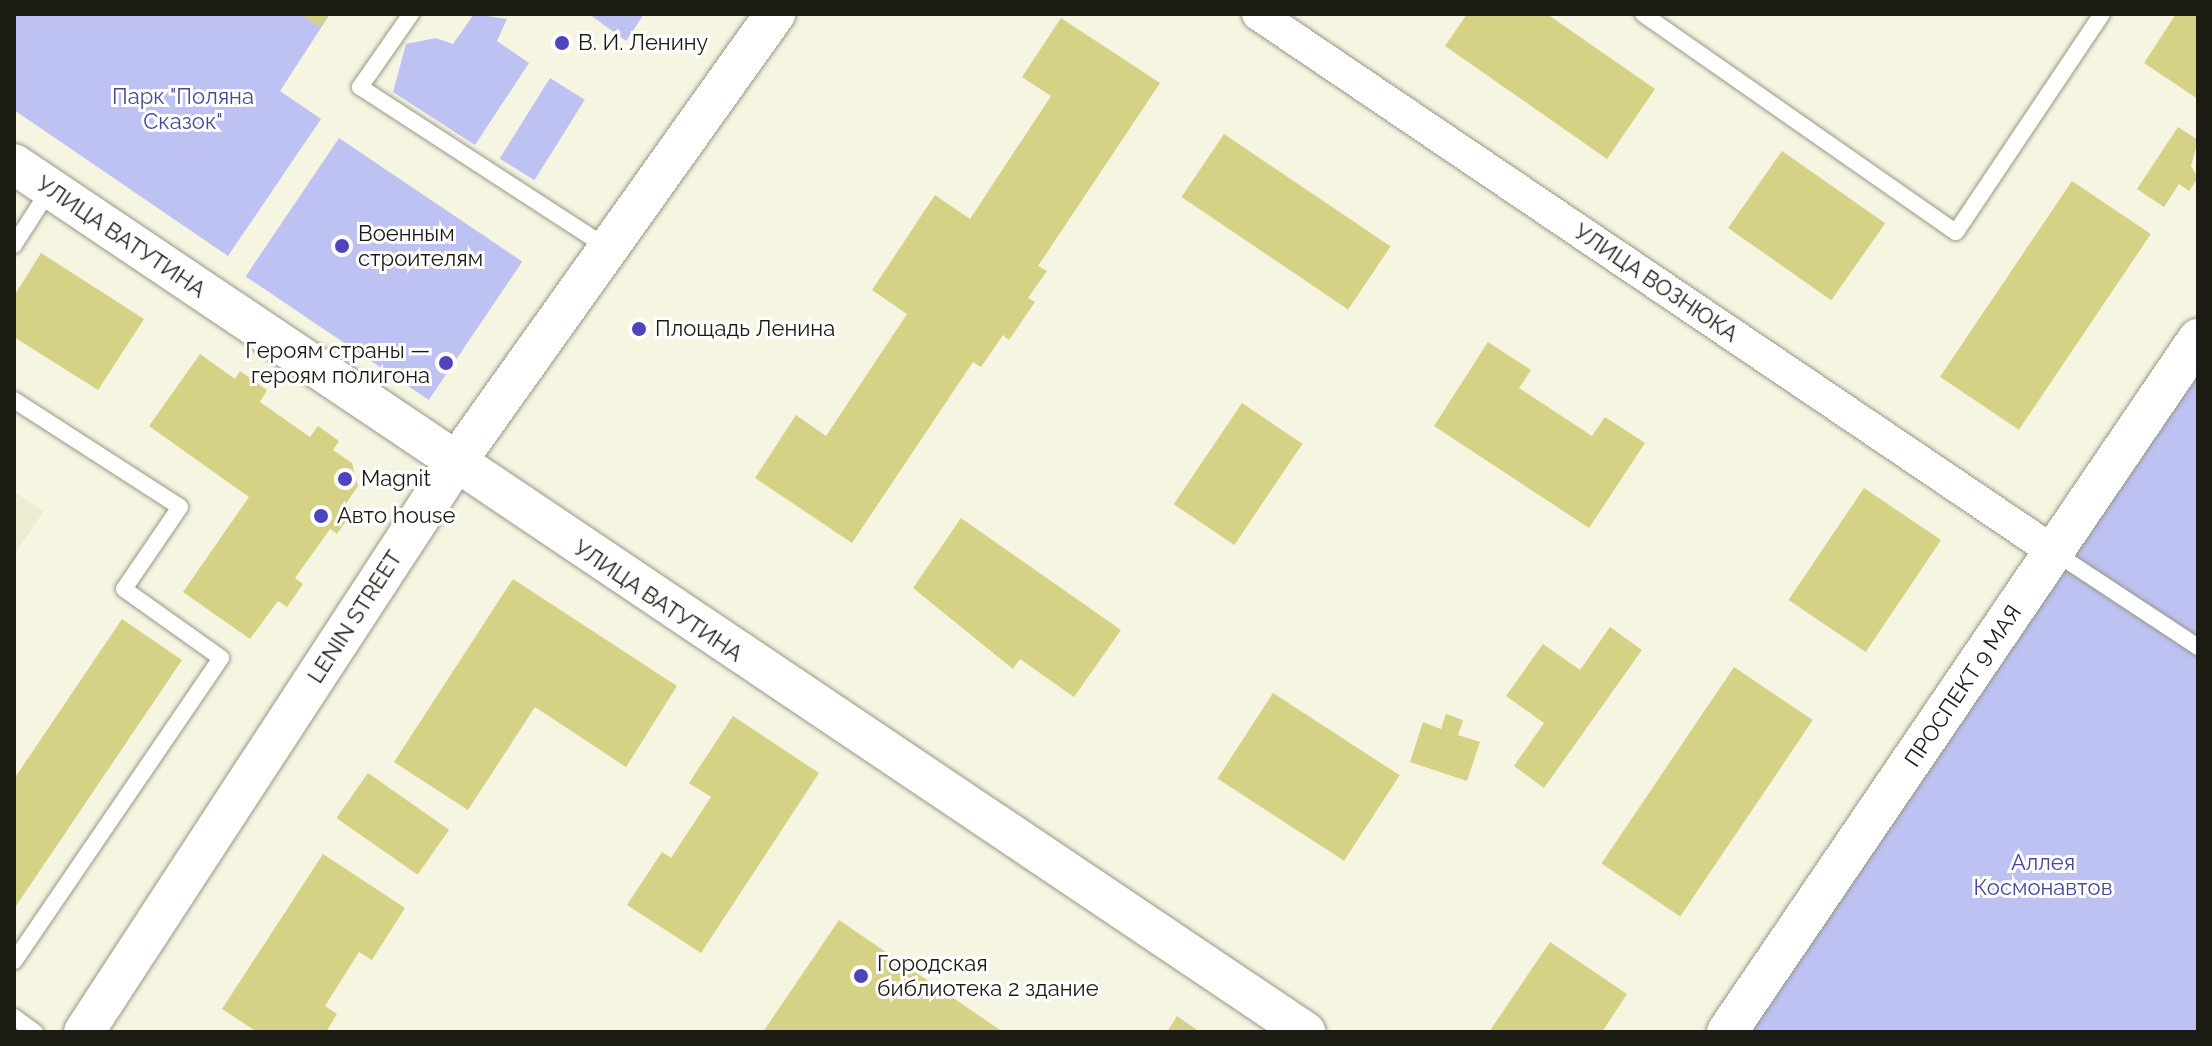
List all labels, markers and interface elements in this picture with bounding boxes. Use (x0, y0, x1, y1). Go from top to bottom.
place label: В. И. Ленину (578, 30, 708, 56)
marker: В. И. Ленину (553, 34, 571, 52)
park label: Парк "Поляна Сказок" (112, 83, 254, 134)
street label: УЛИЦА ВАТУТИНА (31, 170, 211, 304)
street label: УЛИЦА ВОЗНЮКА (1569, 218, 1743, 348)
place label: Военным строителям (358, 220, 483, 272)
marker: Военным строителям (333, 237, 351, 255)
place label: Площадь Ленина (655, 316, 835, 342)
marker: Площадь Ленина (630, 320, 648, 338)
place label: Героям страны — героям полигона (245, 337, 430, 388)
marker: Героям страны — героям полигона (437, 354, 455, 372)
place label: Magnit (361, 466, 431, 492)
marker: Magnit (336, 470, 354, 488)
place label: Авто house (337, 503, 455, 529)
marker: Авто house (312, 507, 330, 525)
street label: УЛИЦА ВАТУТИНА (568, 534, 748, 668)
street label: LENIN STREET (302, 546, 408, 688)
street label: ПРОСПЕКТ 9 МАЯ (1899, 600, 2027, 772)
park label: Аллея Космонавтов (1974, 849, 2112, 900)
place label: Городская библиотека 2 здание (877, 950, 1099, 1002)
marker: Городская библиотека 2 здание (852, 967, 870, 985)

